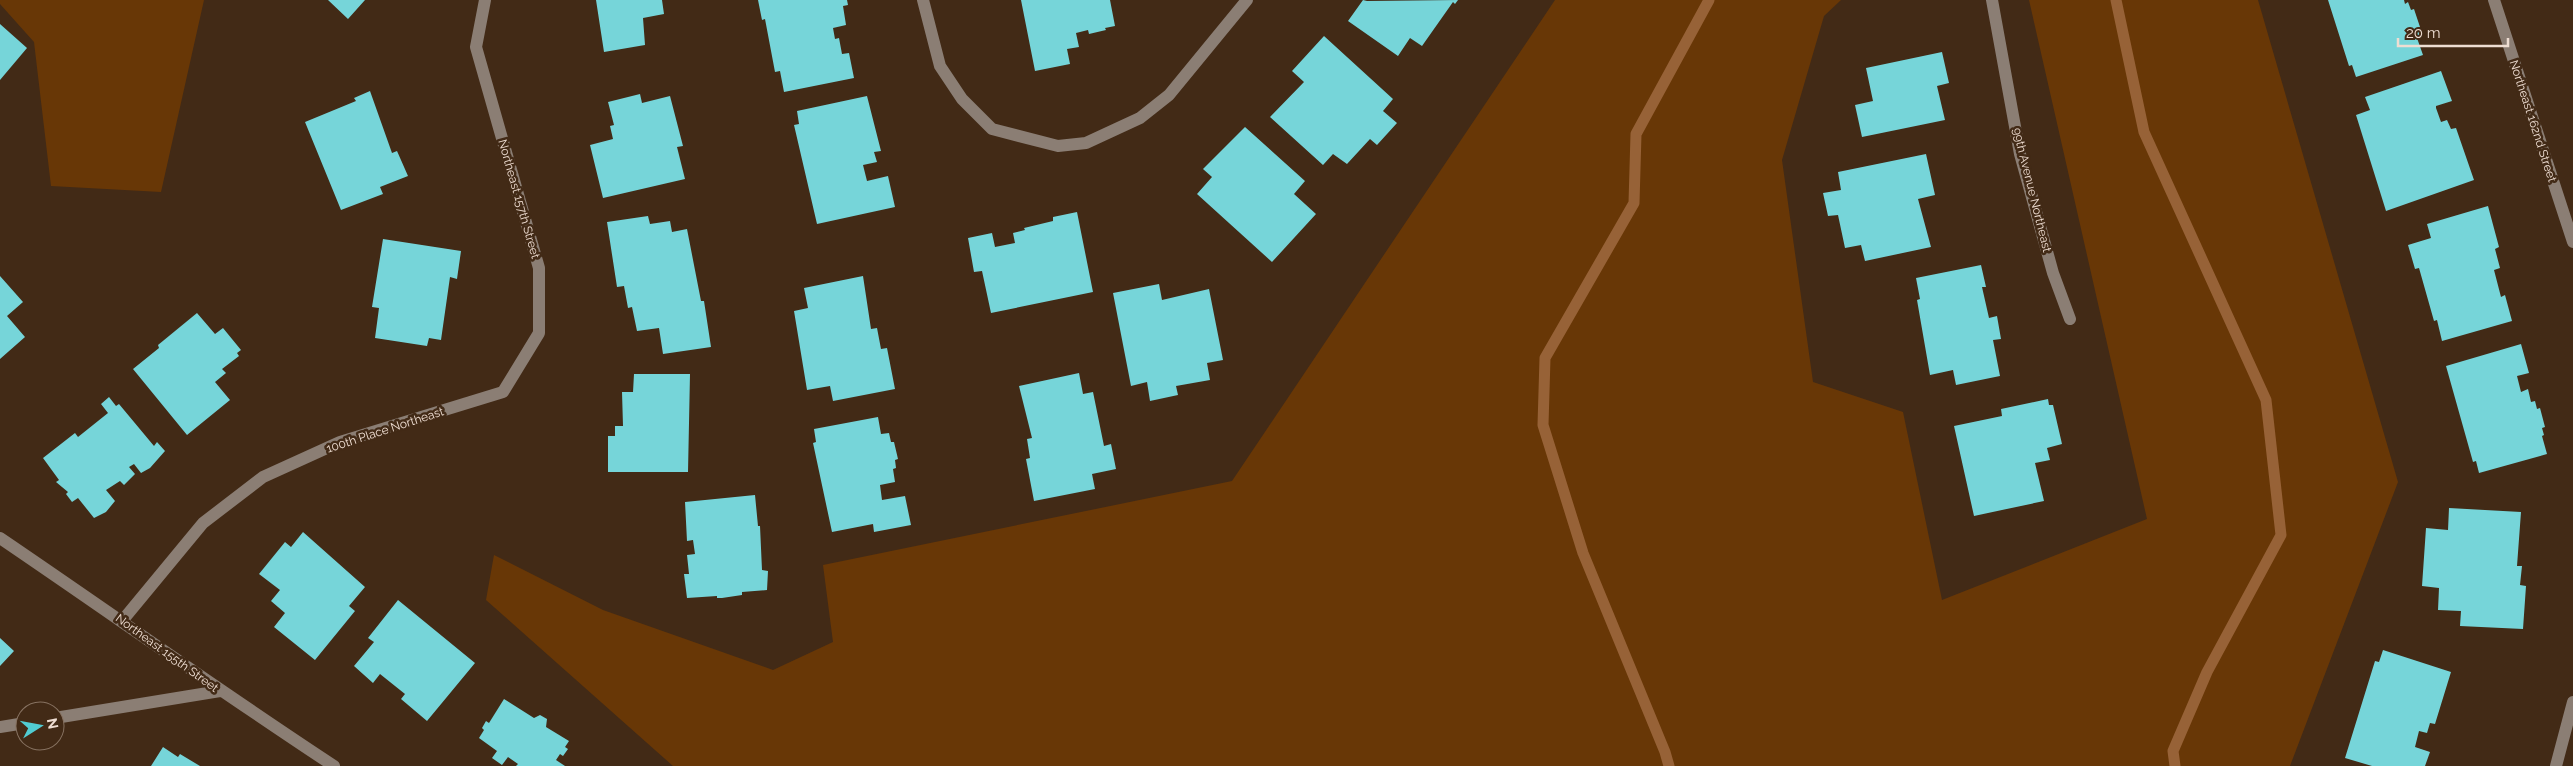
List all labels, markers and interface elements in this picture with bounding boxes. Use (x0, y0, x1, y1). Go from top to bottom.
scale bar (2398, 15, 2508, 47)
text: 20 m (2406, 24, 2441, 42)
street label: Northeast 162nd Street (2507, 58, 2559, 184)
street label: 99th Avenue Northeast (2010, 126, 2054, 254)
street label: Northeast 157th Street (495, 138, 543, 260)
street label: 100th Place Northeast (324, 404, 446, 456)
street label: Northeast 155th Street (113, 611, 221, 695)
north arrow (15, 701, 65, 751)
text: N (44, 717, 62, 730)

